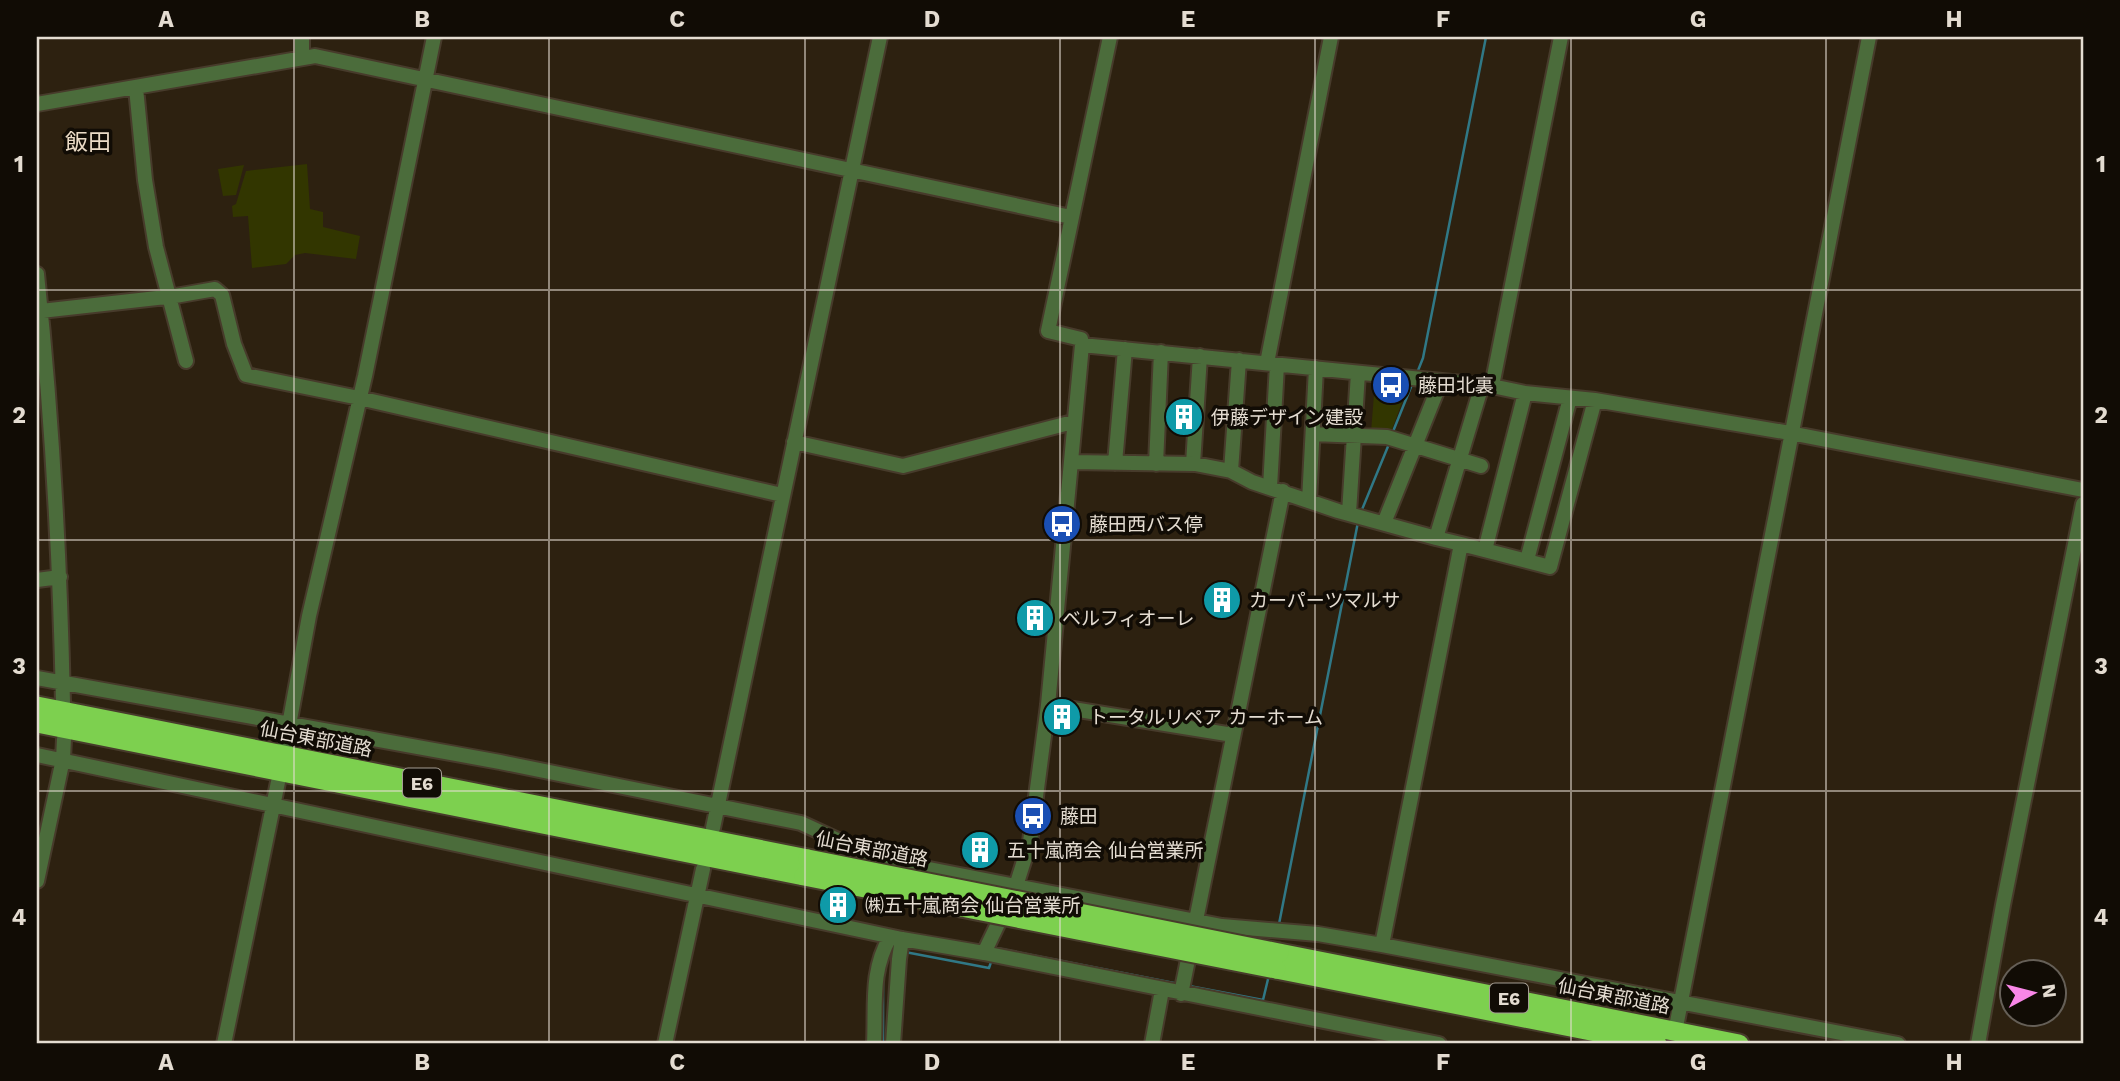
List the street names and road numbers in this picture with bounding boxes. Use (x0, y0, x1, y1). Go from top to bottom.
street label: 仙台東部道路 (258, 717, 374, 761)
road number: E6 (403, 768, 441, 798)
street label: 仙台東部道路 (814, 827, 930, 871)
street label: 仙台東部道路 (1556, 974, 1672, 1018)
road number: E6 (1490, 984, 1528, 1013)

